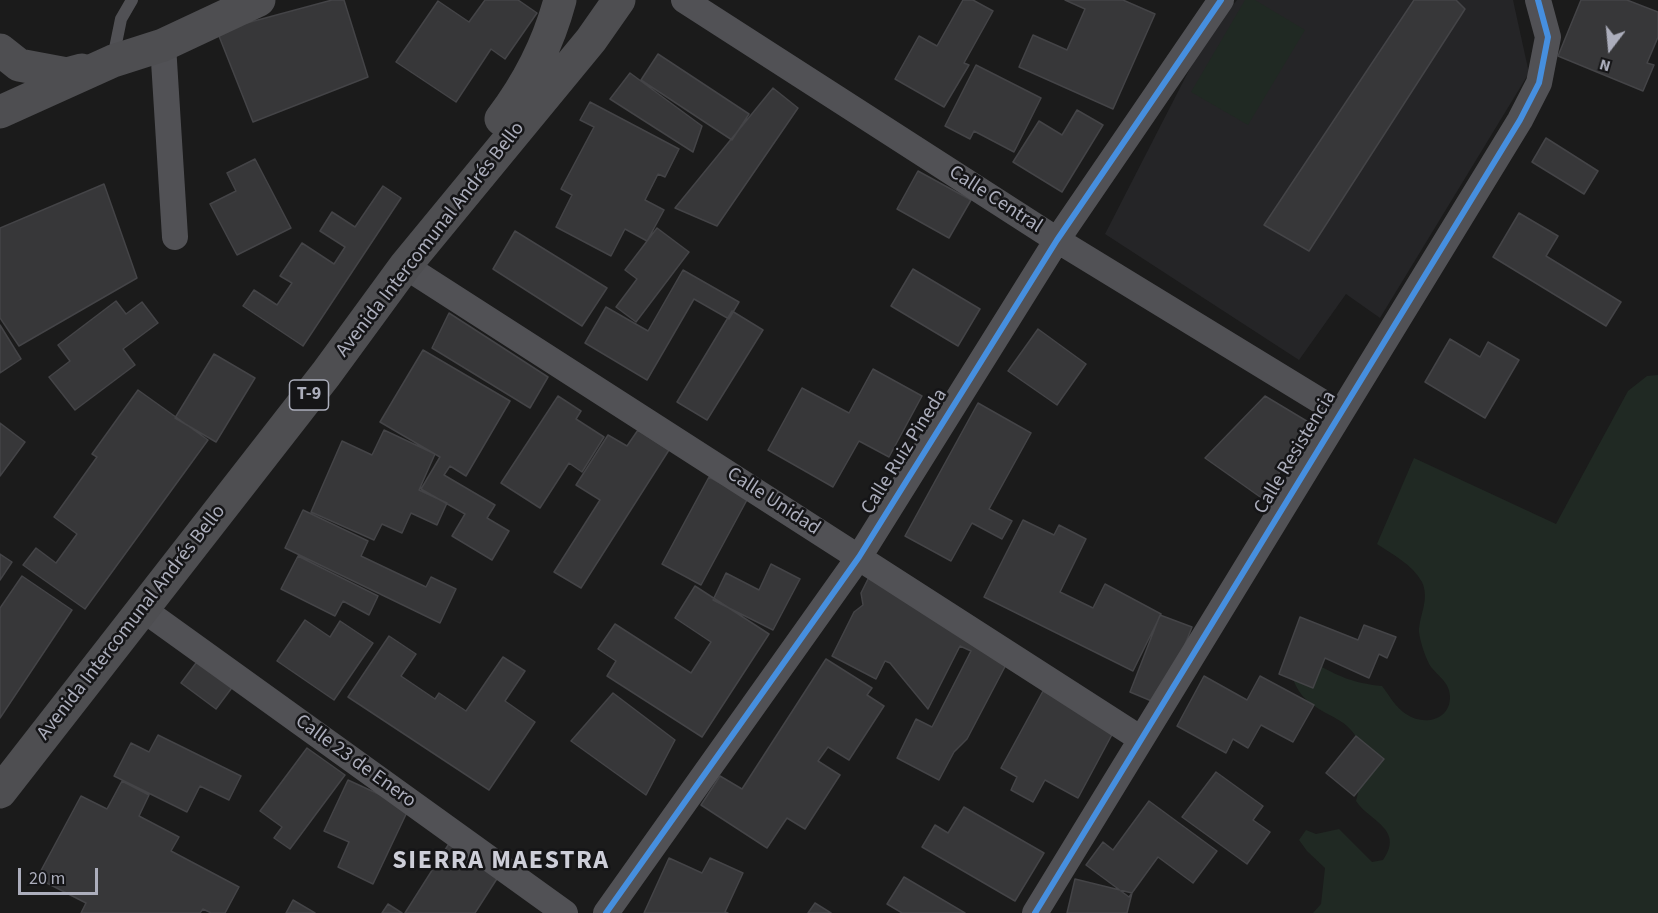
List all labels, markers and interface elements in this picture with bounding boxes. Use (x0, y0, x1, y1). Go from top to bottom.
north arrow (1580, 18, 1640, 78)
text: N (1597, 53, 1613, 77)
street label: Avenida Intercomunal Andrés Bello (332, 118, 530, 362)
street label: Calle Central (944, 161, 1046, 239)
road number: T-9 (290, 380, 328, 410)
street label: Calle Ruiz Pineda (857, 385, 953, 519)
street label: Calle Resistencia (1250, 387, 1342, 519)
street label: Calle Unidad (722, 463, 824, 541)
street label: Avenida Intercomunal Andrés Bello (33, 501, 231, 745)
street label: Calle 23 de Enero (290, 710, 420, 814)
district label: SIERRA MAESTRA (392, 846, 610, 878)
scale bar (21, 856, 100, 894)
text: 20 m (29, 866, 65, 891)

